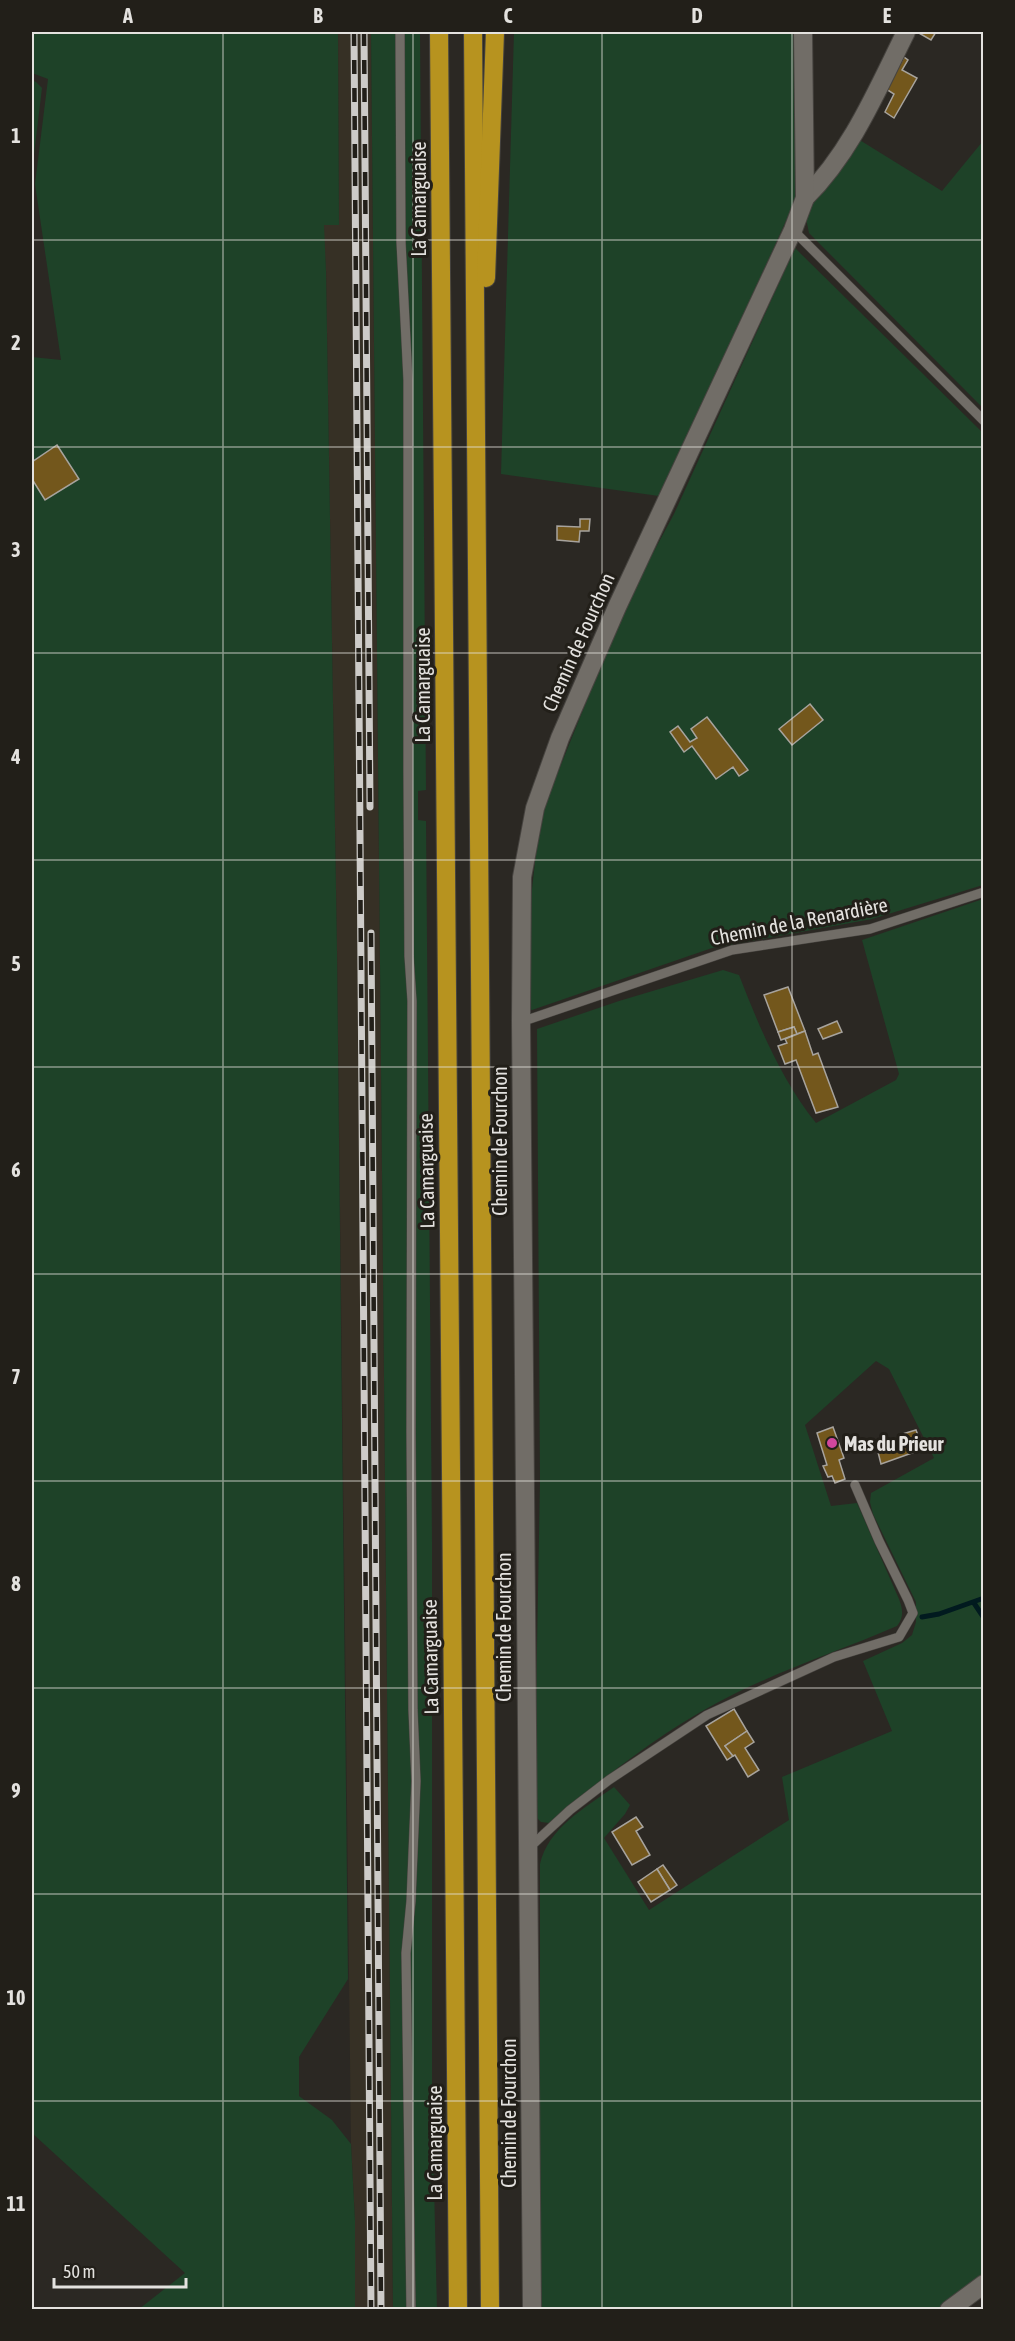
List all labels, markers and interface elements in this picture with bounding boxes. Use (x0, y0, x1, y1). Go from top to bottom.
text: A (122, 4, 133, 27)
text: B (313, 4, 323, 27)
text: C (504, 4, 513, 27)
text: D (691, 4, 703, 27)
text: E (883, 4, 892, 27)
text: 1 (11, 124, 21, 147)
street label: La Camarguaise (407, 141, 430, 257)
text: 2 (11, 331, 21, 354)
text: 3 (11, 538, 21, 561)
street label: Chemin de Fourchon (537, 569, 619, 715)
street label: La Camarguaise (411, 627, 434, 743)
text: 4 (10, 745, 21, 768)
street label: Chemin de la Renardière (708, 893, 890, 949)
text: 5 (11, 952, 21, 975)
street label: Chemin de Fourchon (488, 1066, 511, 1216)
street label: La Camarguaise (413, 1113, 439, 1229)
text: 6 (11, 1158, 21, 1181)
text: 7 (11, 1365, 21, 1388)
place label: Mas du Prieur (844, 1432, 944, 1455)
marker: Mas du Prieur (825, 1436, 839, 1450)
street label: Chemin de Fourchon (492, 1552, 515, 1702)
text: 8 (11, 1572, 21, 1595)
street label: La Camarguaise (417, 1599, 443, 1715)
text: 9 (11, 1779, 21, 1802)
text: 10 (7, 1986, 25, 2009)
street label: Chemin de Fourchon (497, 2038, 520, 2188)
street label: La Camarguaise (423, 2085, 446, 2201)
text: 11 (7, 2192, 25, 2215)
scale bar (54, 2251, 186, 2289)
text: 50 m (63, 2261, 95, 2282)

